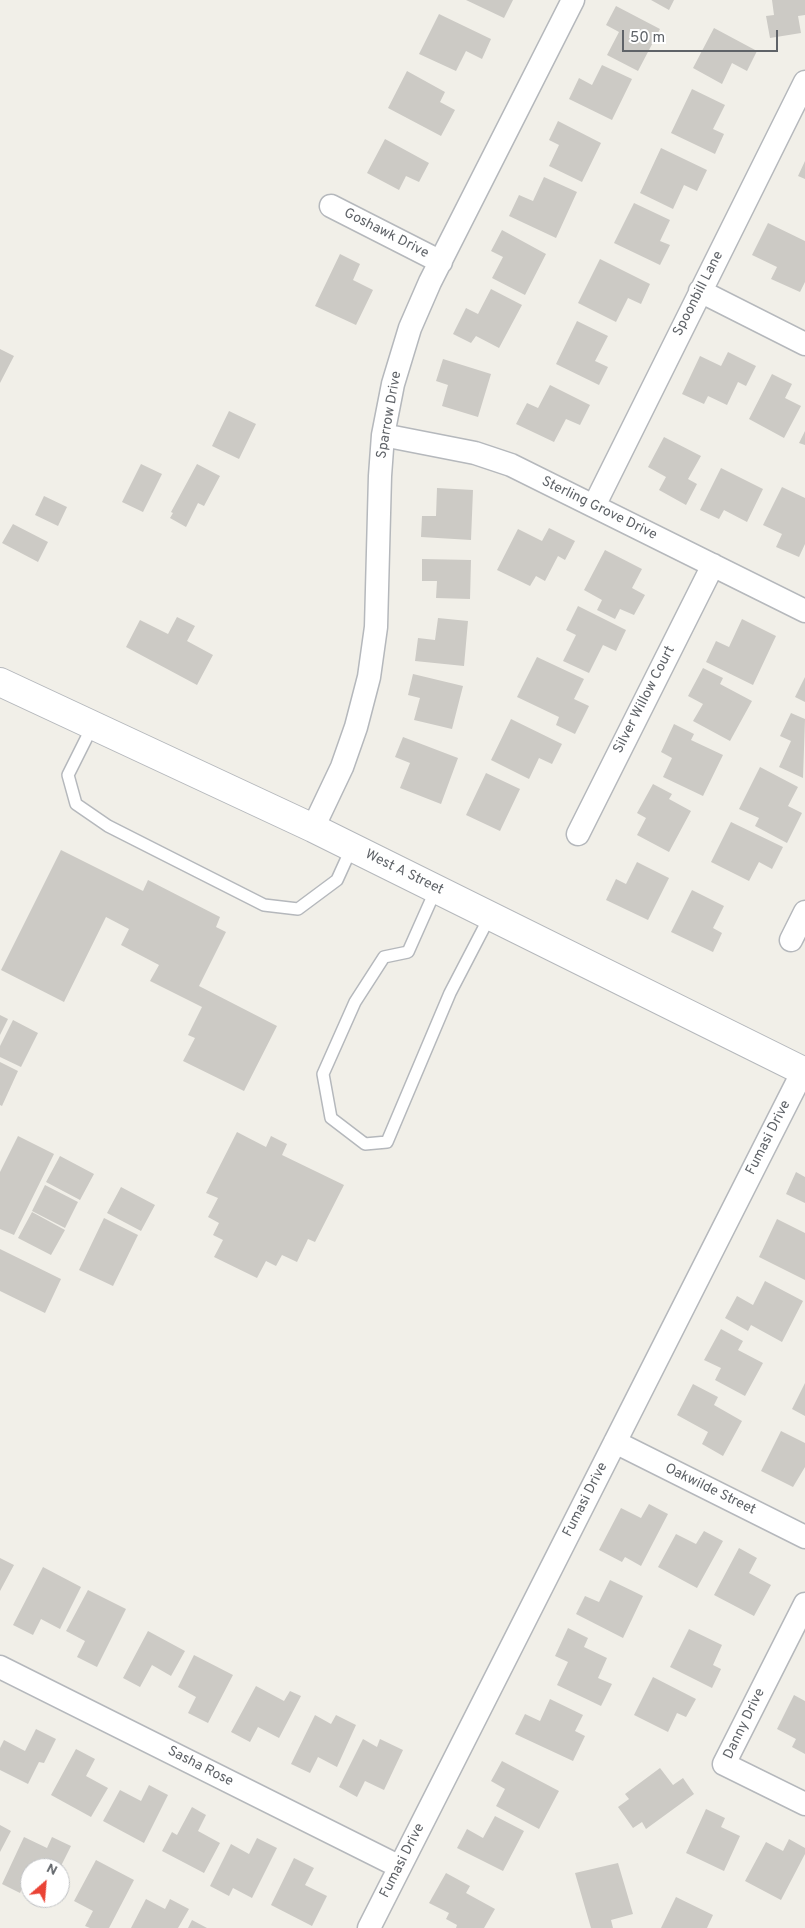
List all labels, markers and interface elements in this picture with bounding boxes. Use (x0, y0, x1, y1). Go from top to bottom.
scale bar (625, 20, 781, 52)
text: 50 m (630, 29, 665, 48)
street label: Goshawk Drive (341, 205, 431, 263)
street label: Spoonbill Lane (670, 249, 728, 339)
street label: Sparrow Drive (374, 370, 406, 460)
street label: Sterling Grove Drive (538, 474, 660, 544)
street label: Silver Willow Court (611, 643, 679, 757)
street label: West A Street (362, 847, 446, 899)
street label: Fumasi Drive (743, 1098, 795, 1178)
street label: Fumasi Drive (560, 1460, 612, 1540)
street label: Oakwilde Street (662, 1461, 758, 1519)
street label: Danny Drive (721, 1686, 769, 1762)
street label: Sasha Rose (164, 1743, 236, 1791)
street label: Fumasi Drive (377, 1821, 429, 1901)
north arrow (20, 1858, 70, 1908)
text: N (43, 1860, 60, 1880)

